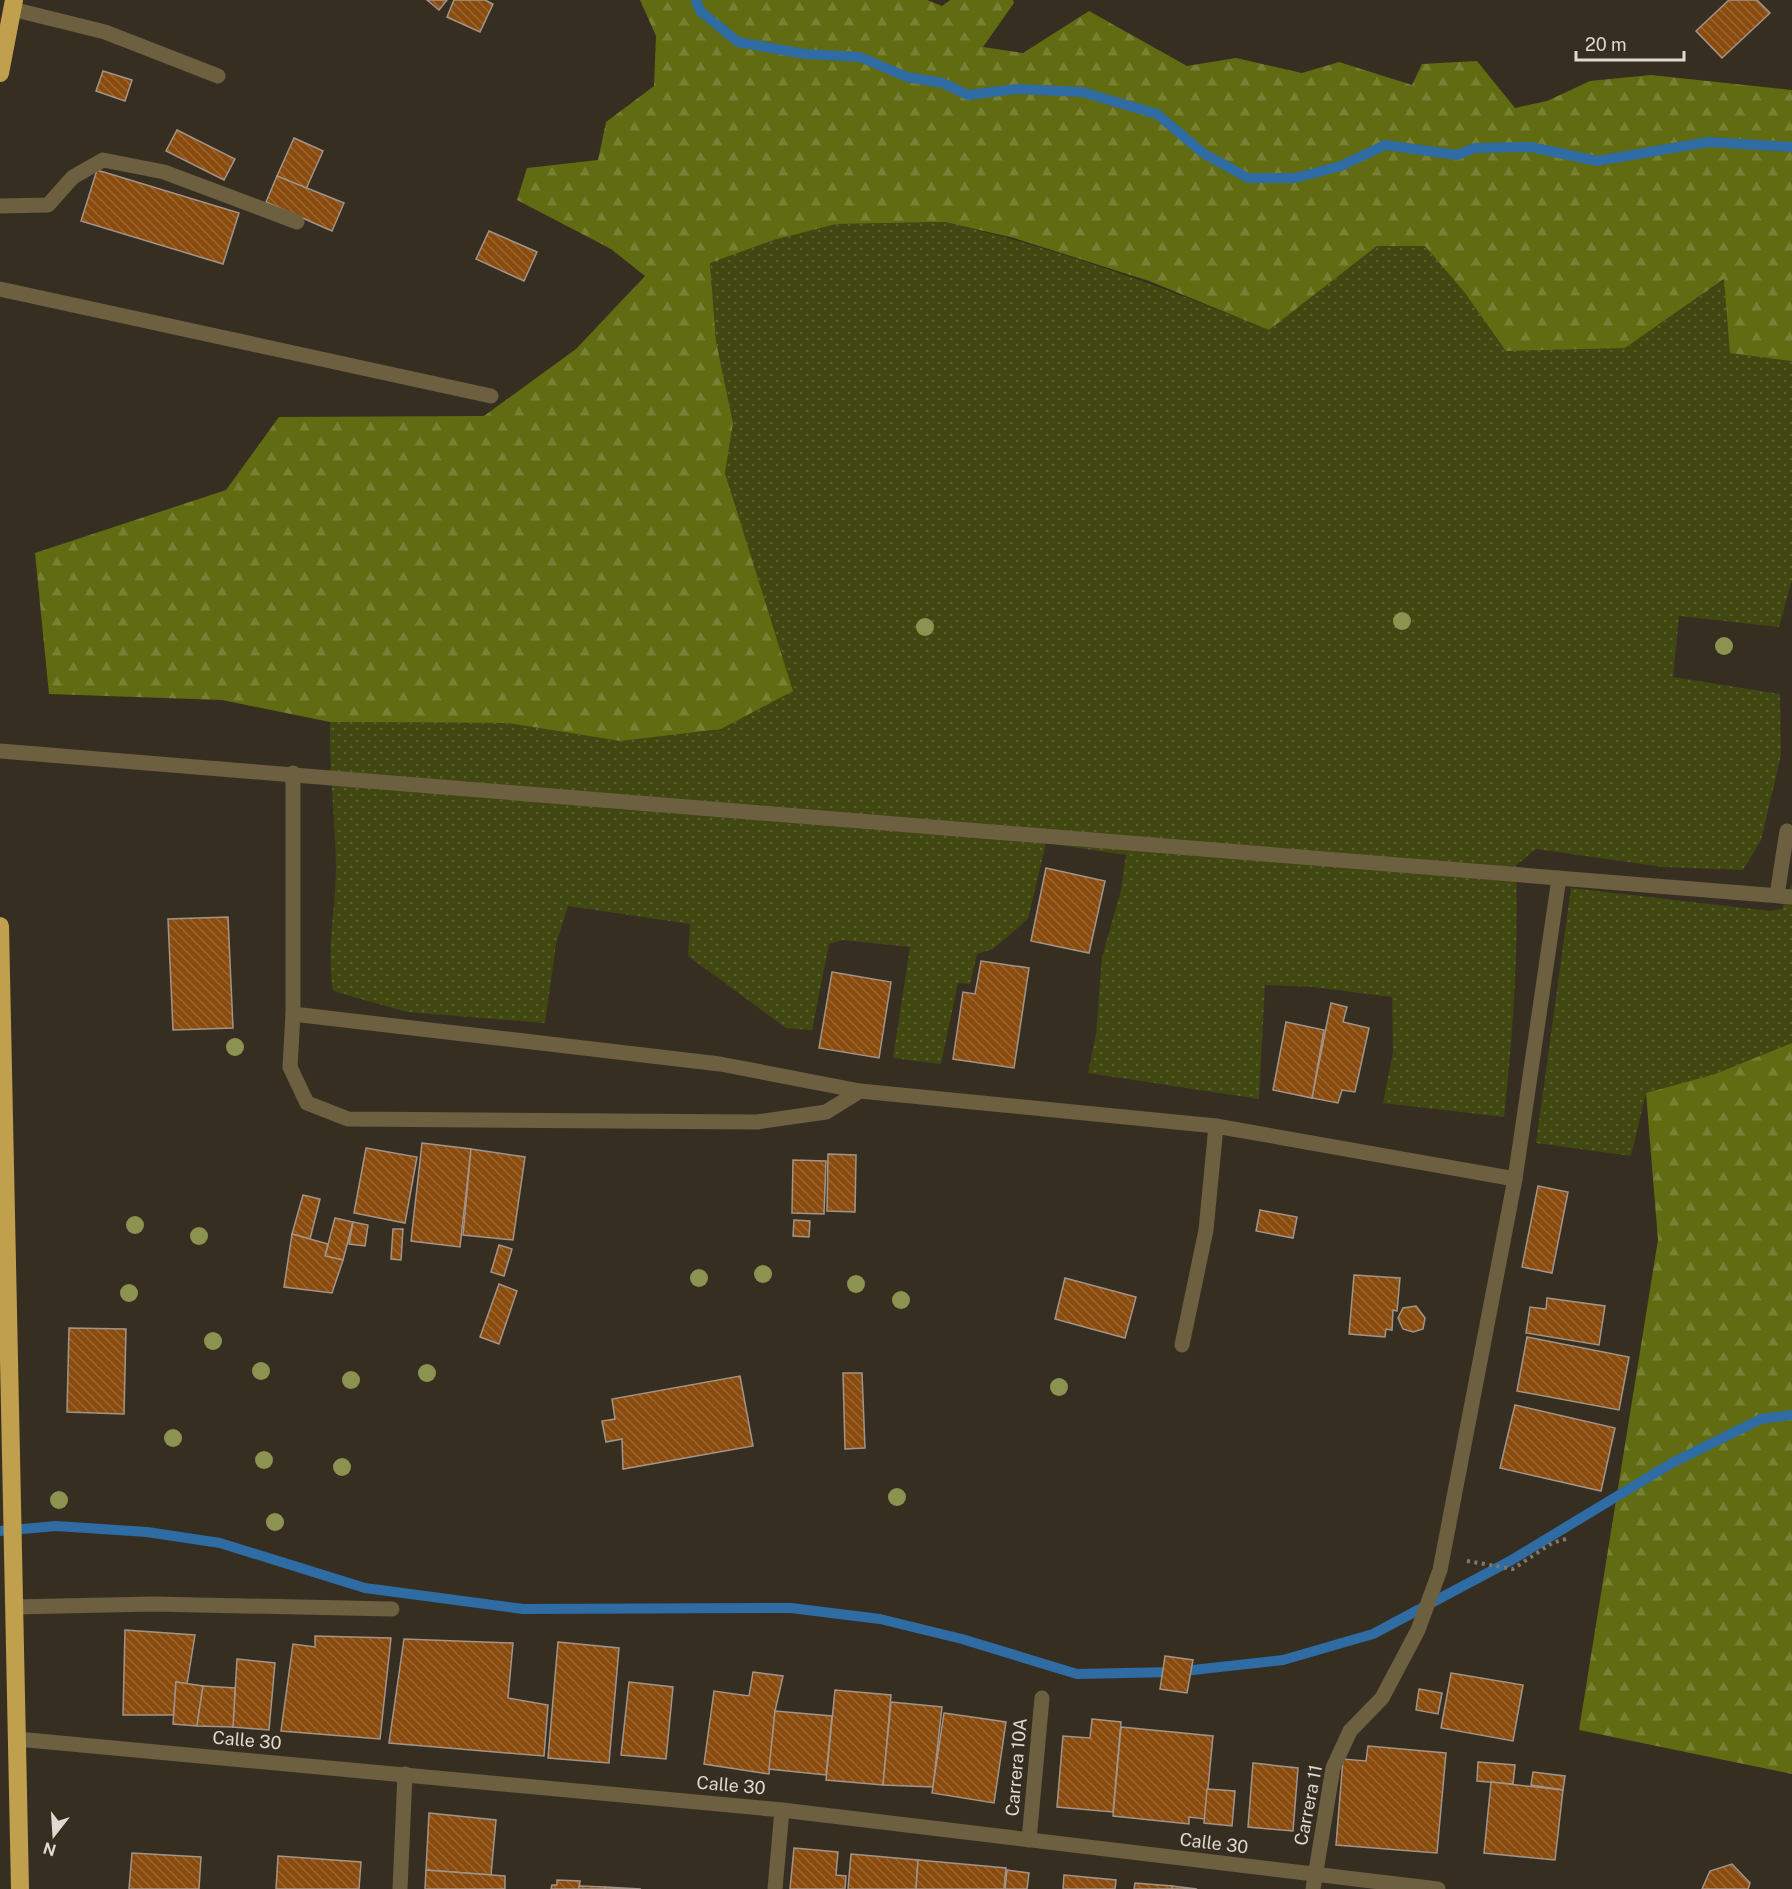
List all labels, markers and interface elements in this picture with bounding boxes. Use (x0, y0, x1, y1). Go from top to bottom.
scale bar (1576, 24, 1684, 62)
text: 20 m (1585, 34, 1627, 55)
street label: Carrera 10A (1001, 1717, 1031, 1817)
street label: Calle 30 (212, 1727, 282, 1753)
street label: Carrera 11 (1290, 1763, 1326, 1847)
street label: Calle 30 (696, 1772, 766, 1798)
north arrow (24, 1805, 84, 1865)
street label: Calle 30 (1178, 1828, 1250, 1858)
text: N (41, 1838, 59, 1860)

